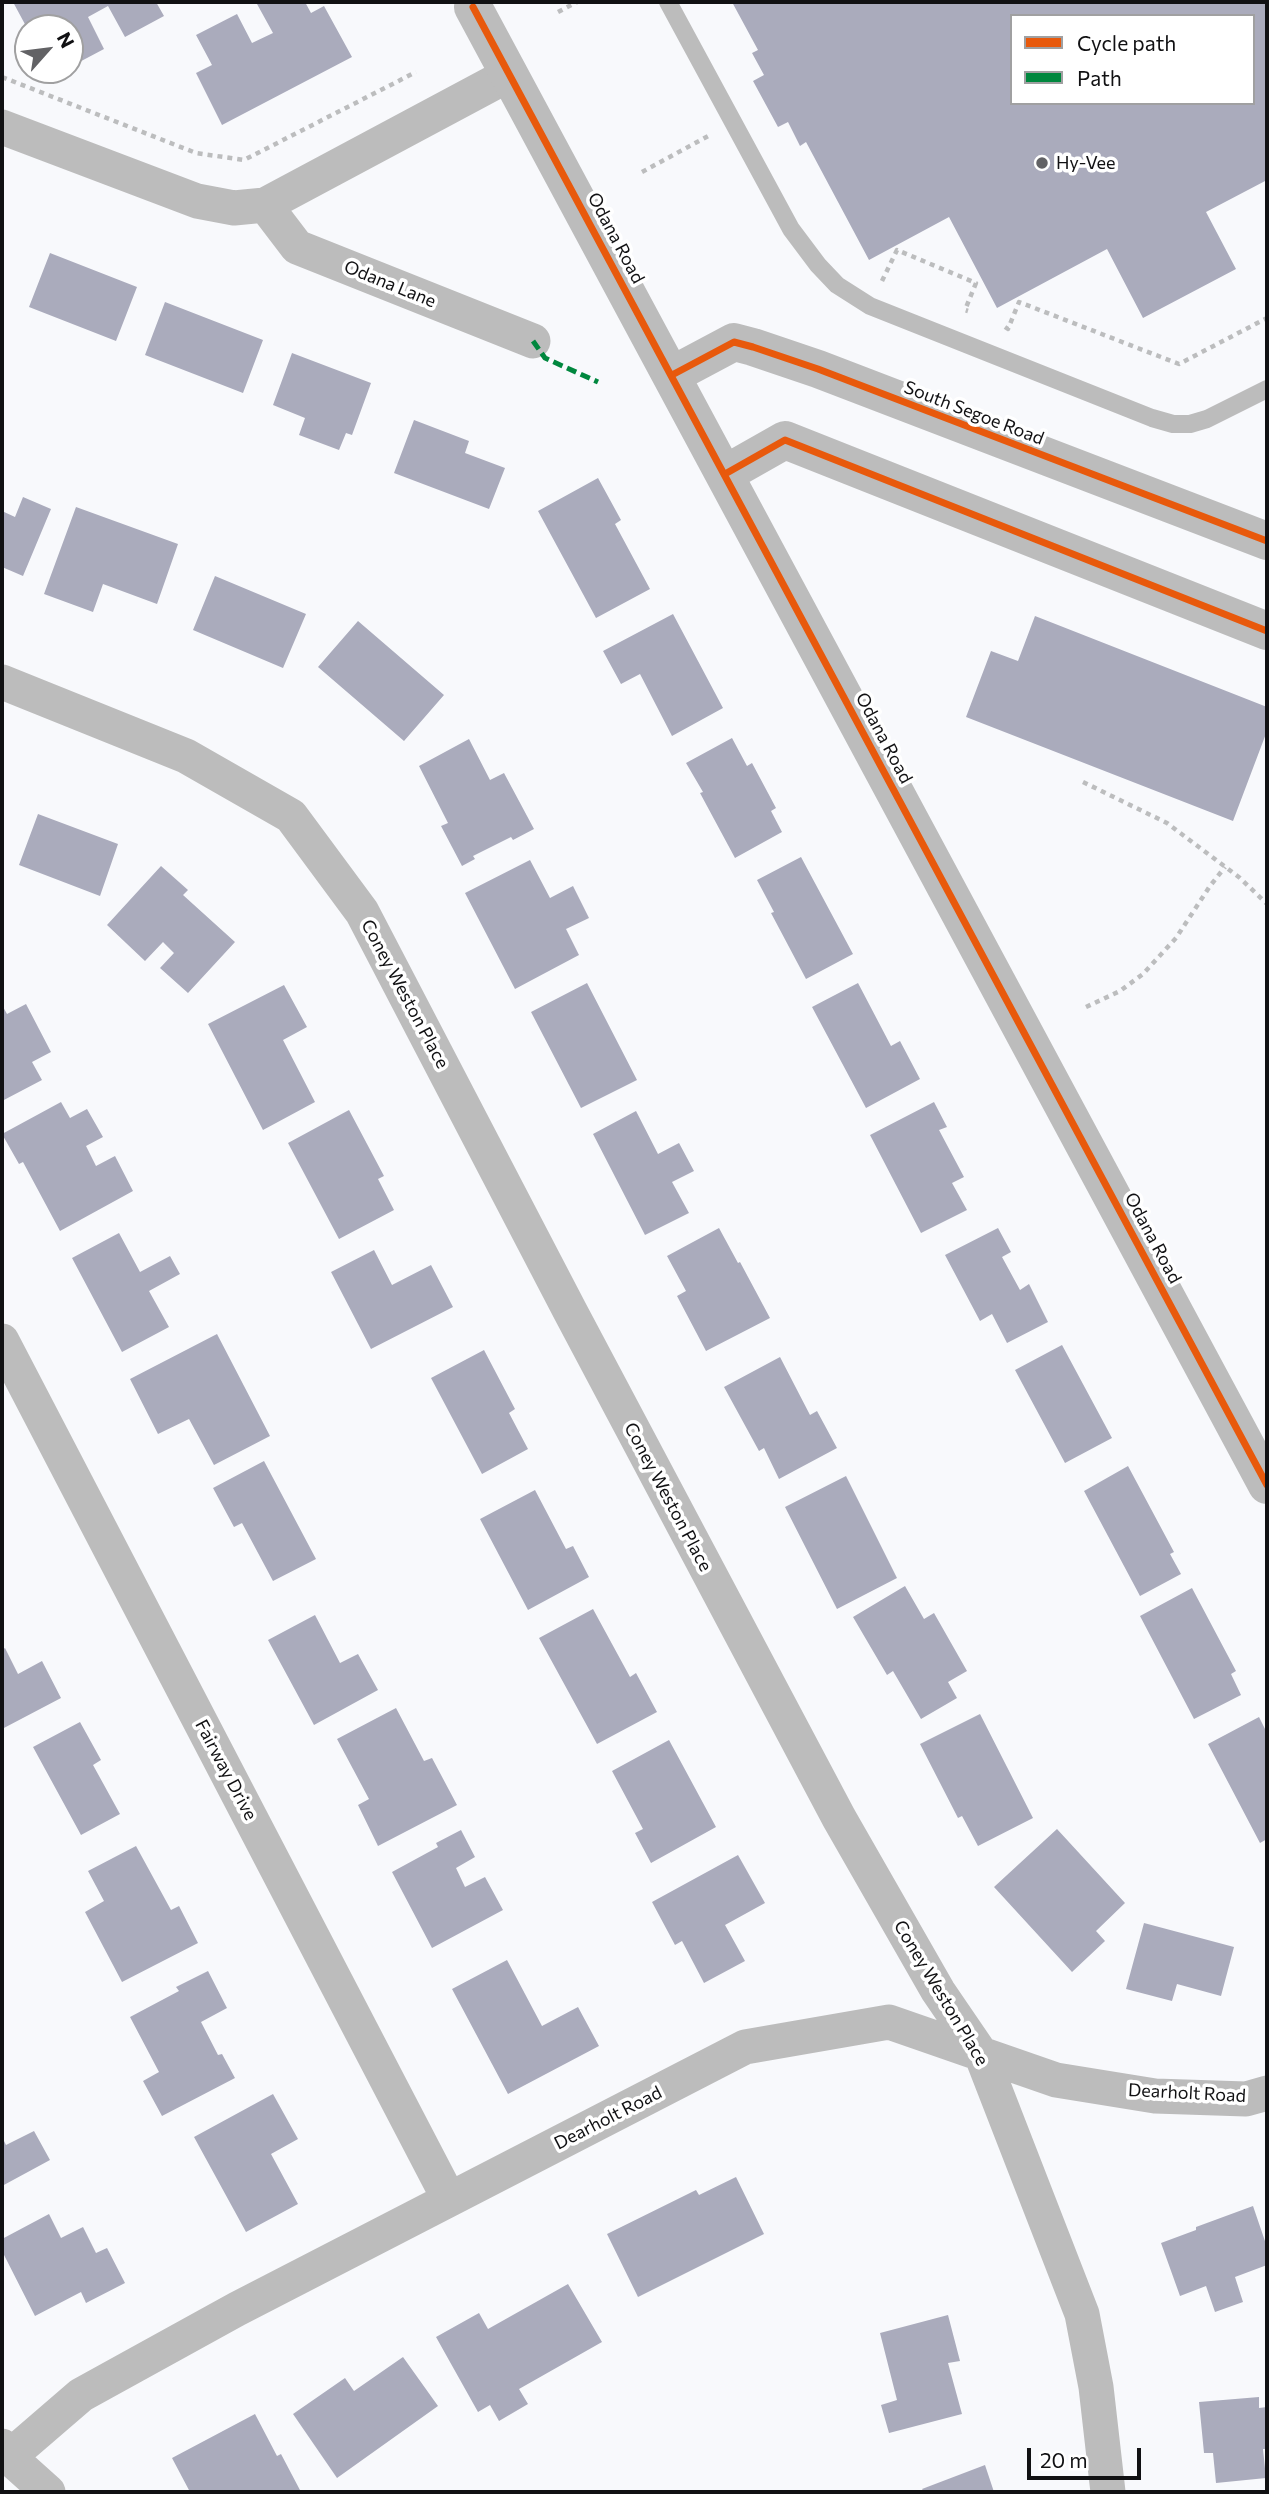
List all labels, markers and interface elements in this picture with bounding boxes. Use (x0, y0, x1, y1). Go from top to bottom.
north arrow (14, 14, 84, 84)
legend (1010, 14, 1255, 105)
text: N (53, 28, 80, 52)
text: Cycle path (1077, 30, 1176, 55)
text: Path (1077, 65, 1122, 90)
place label: Hy-Vee (1056, 152, 1116, 174)
marker: Hy-Vee (1034, 155, 1050, 171)
street label: Odana Road (583, 189, 649, 287)
street label: Odana Lane (341, 256, 439, 312)
street label: South Segoe Road (901, 376, 1047, 450)
street label: Odana Road (851, 689, 917, 787)
street label: Coney Weston Place (357, 916, 453, 1072)
street label: Odana Road (1120, 1189, 1186, 1287)
street label: Coney Weston Place (620, 1419, 716, 1575)
street label: Fairway Drive (190, 1716, 262, 1824)
street label: Coney Weston Place (889, 1916, 993, 2070)
street label: Dearholt Road (1128, 2079, 1246, 2107)
street label: Dearholt Road (551, 2082, 665, 2154)
scale bar (1031, 2434, 1145, 2478)
text: 20 m (1040, 2447, 1088, 2472)

